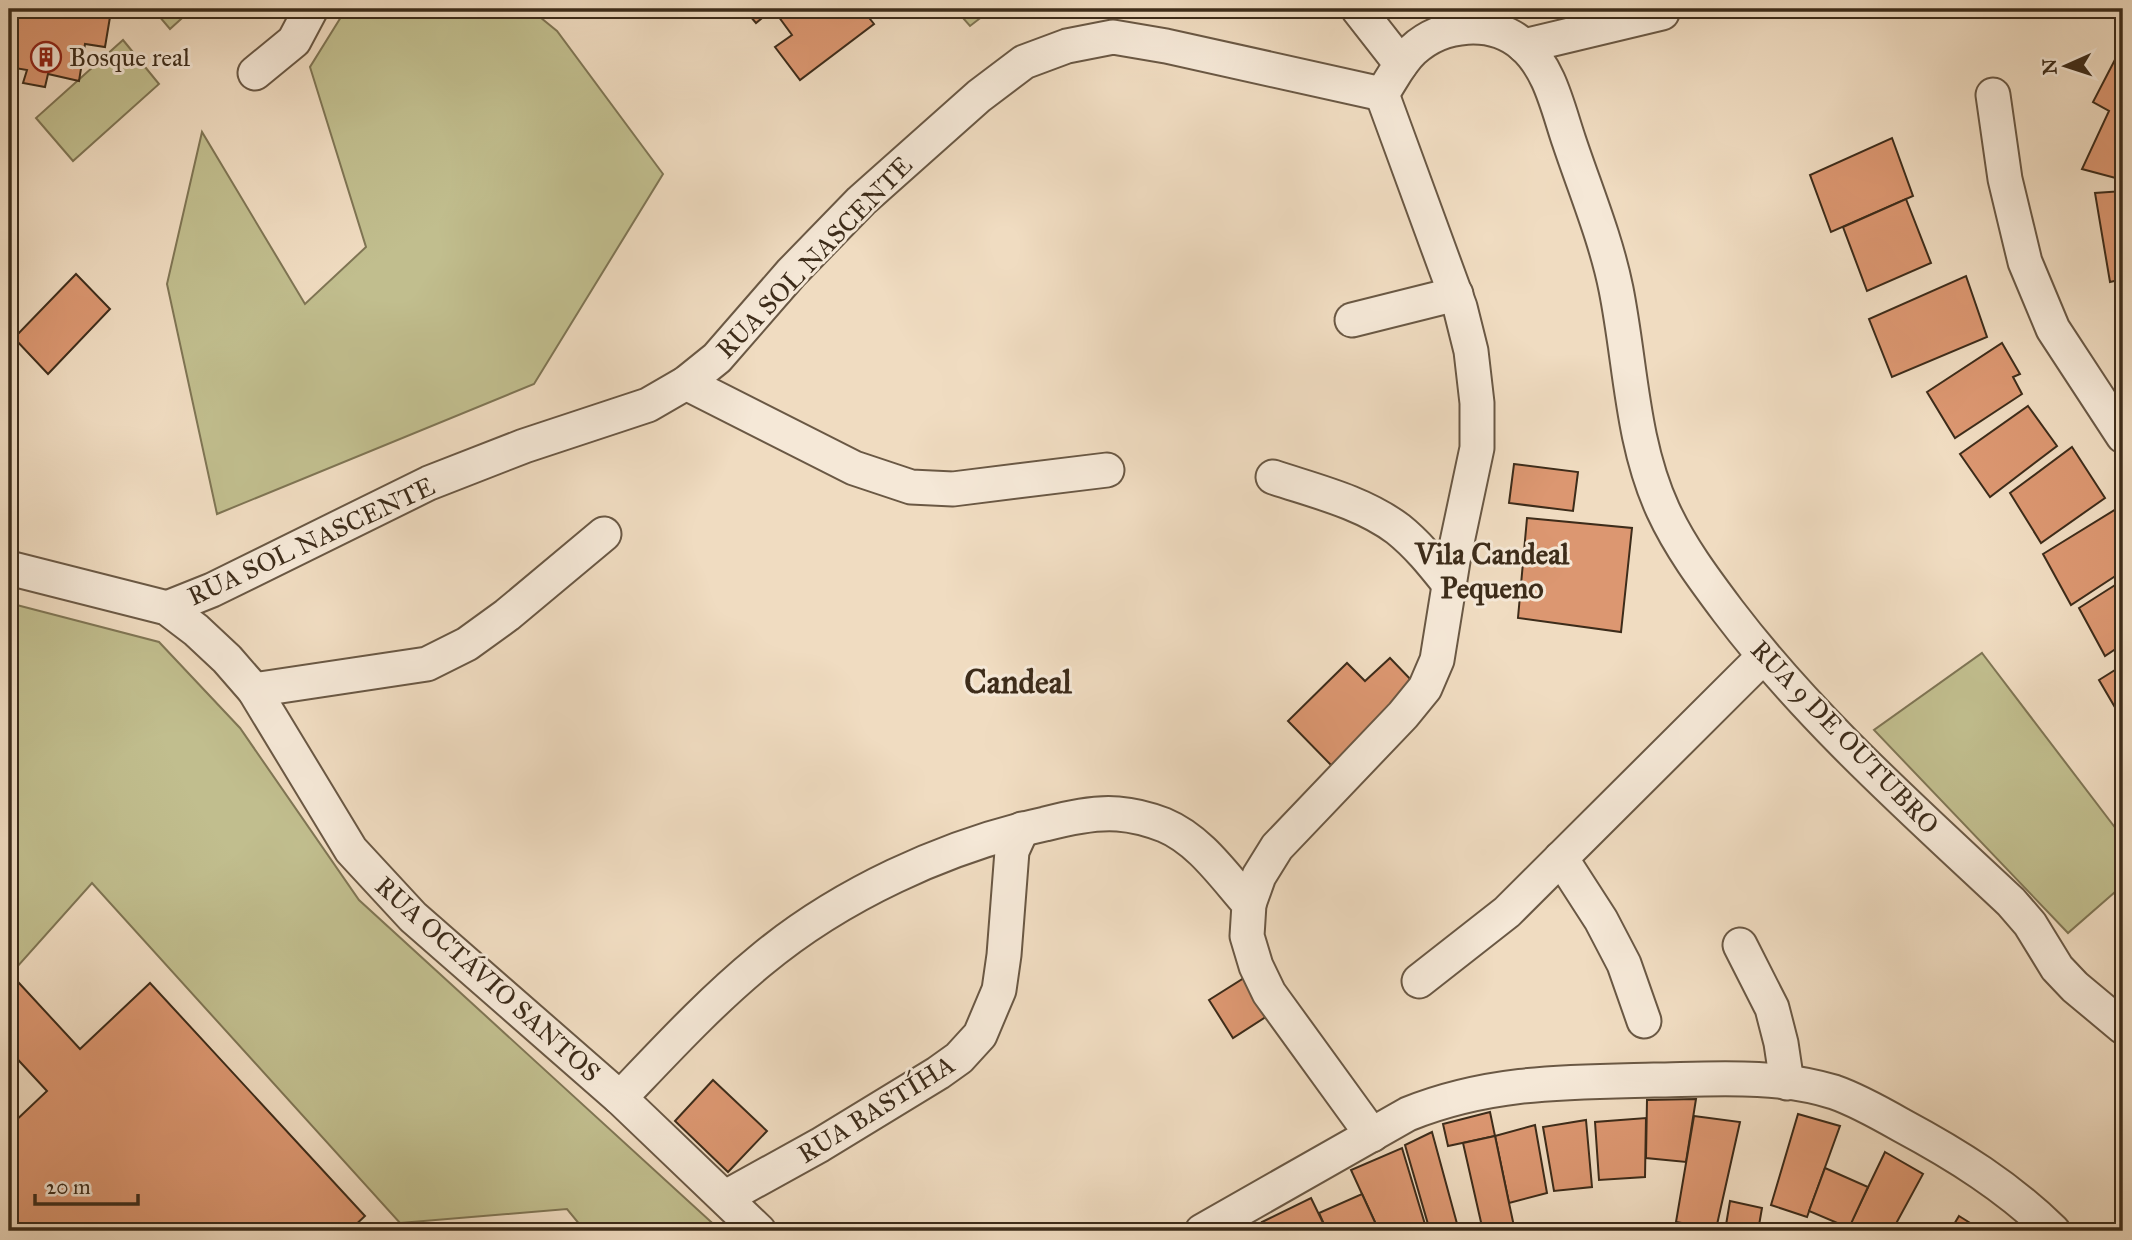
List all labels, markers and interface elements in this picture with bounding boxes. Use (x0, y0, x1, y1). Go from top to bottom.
north arrow (2030, 32, 2100, 102)
building icon: Bosque real (29, 40, 63, 74)
place label: Bosque real (69, 41, 190, 73)
text: N (2038, 58, 2061, 76)
street label: RUA SOL NASCENTE (709, 149, 919, 365)
street label: RUA SOL NASCENTE (182, 470, 440, 612)
district label: Vila Candeal Pequeno (1414, 536, 1570, 606)
street label: RUA 9 DE OUTUBRO (1744, 633, 1946, 841)
district label: Candeal (964, 662, 1073, 702)
street label: RUA OCTÁVIO SANTOS (369, 869, 607, 1089)
street label: RUA BASTÍHA (792, 1048, 961, 1170)
scale bar (35, 1163, 138, 1207)
text: 20 m (46, 1174, 91, 1200)

